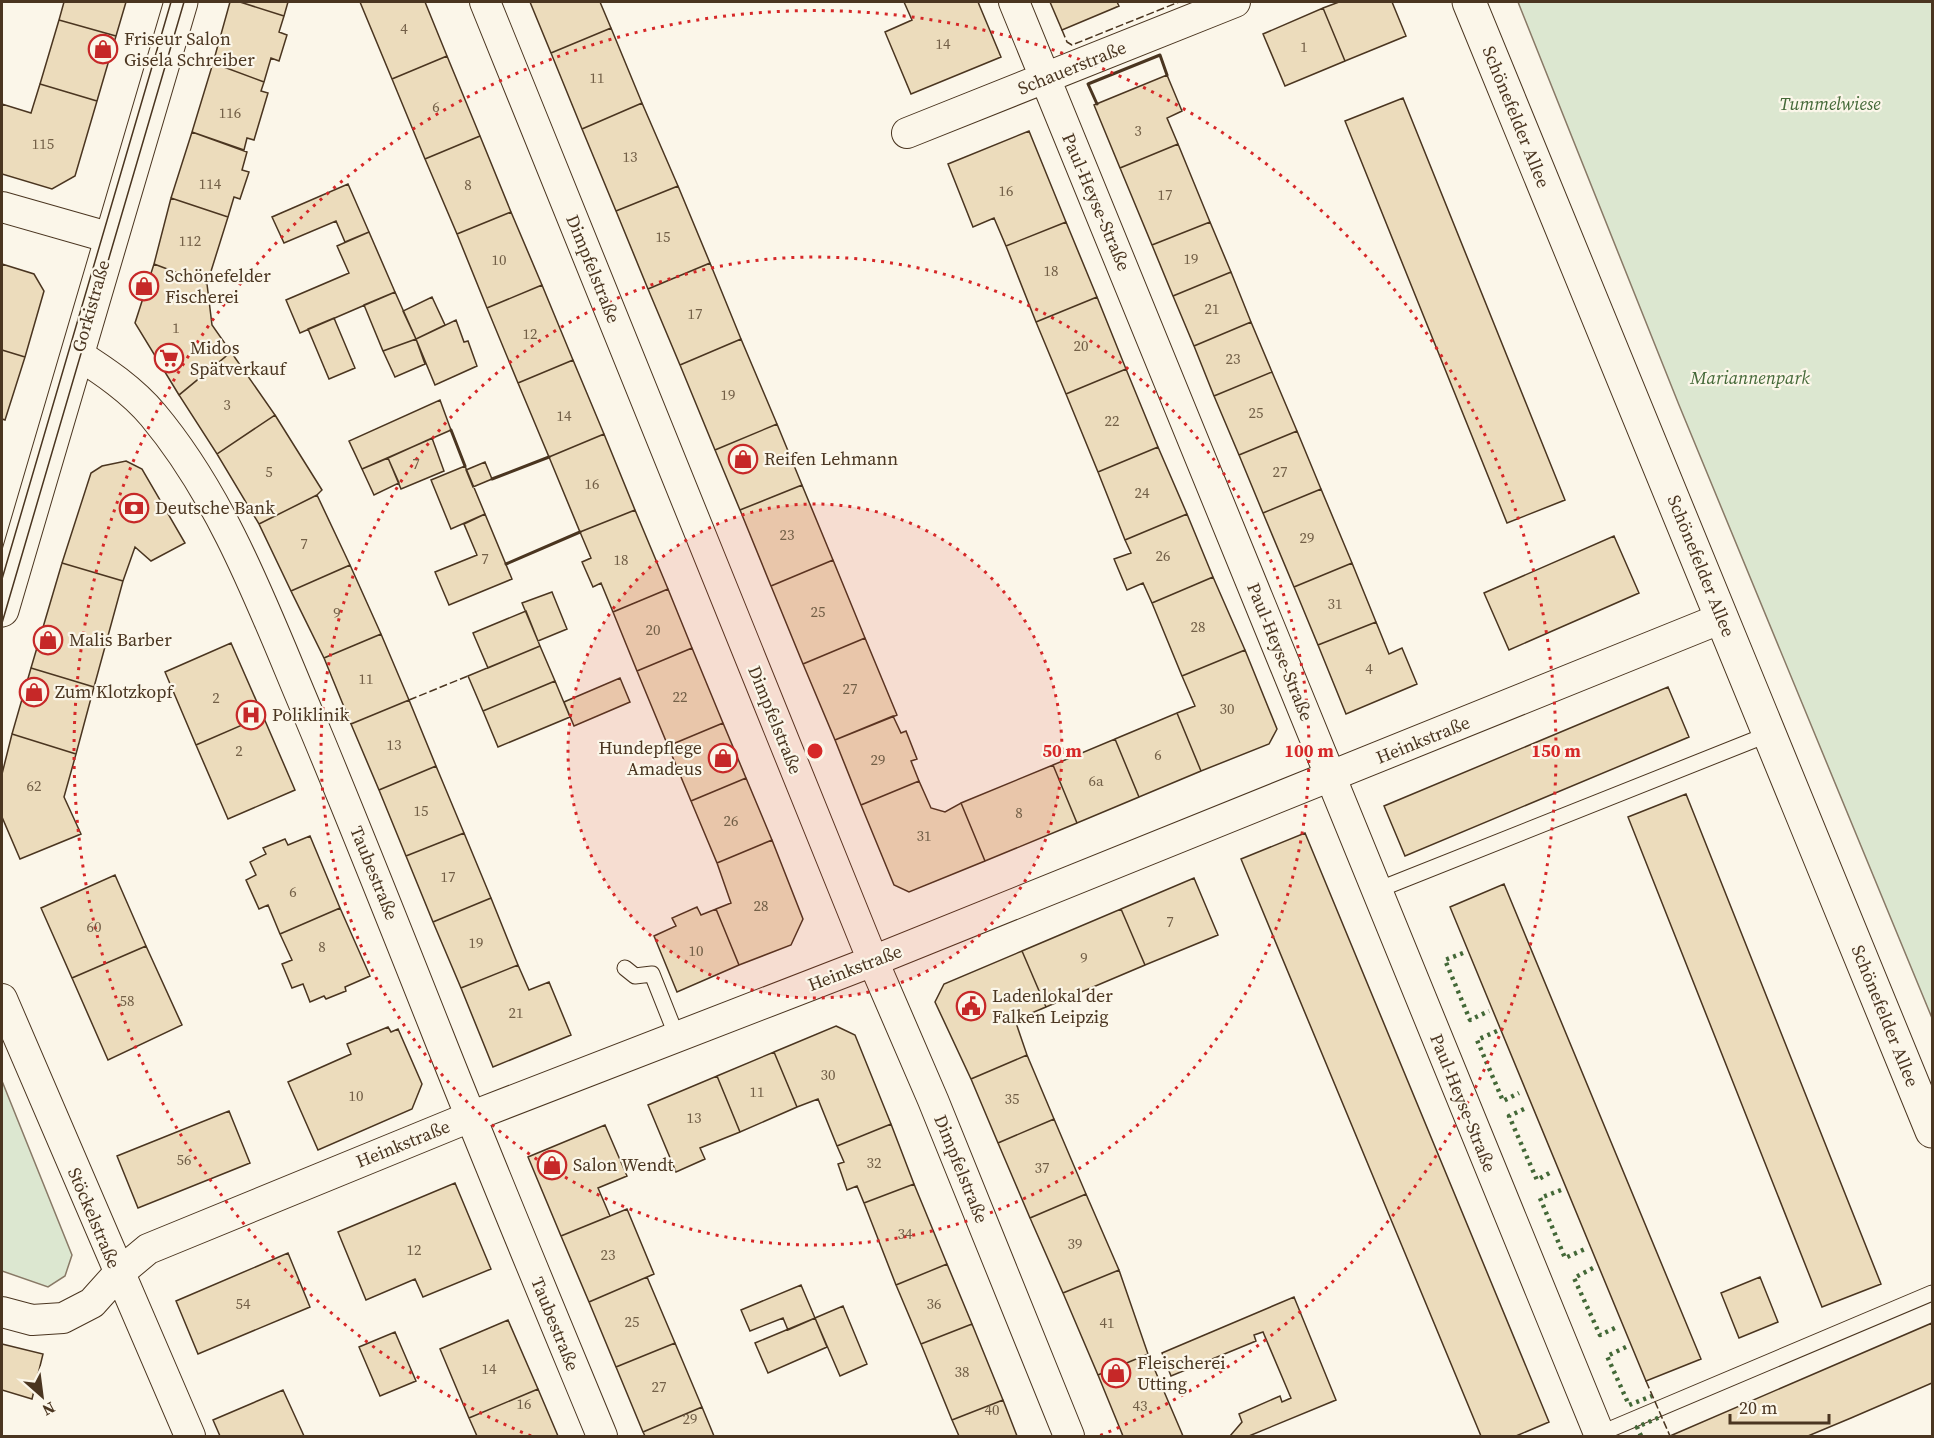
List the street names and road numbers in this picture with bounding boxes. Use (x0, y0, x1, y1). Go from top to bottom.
street label: Schauerstraße (1014, 34, 1130, 101)
street label: Schönefelder Allee (1477, 42, 1556, 192)
street label: Paul-Heyse-Straße (1056, 129, 1137, 274)
street label: Dimpfelstraße (560, 211, 627, 327)
street label: Gorkistraße (65, 257, 116, 355)
street label: Schönefelder Allee (1662, 491, 1741, 641)
street label: Paul-Heyse-Straße (1241, 579, 1320, 725)
street label: Dimpfelstraße (742, 662, 809, 778)
street label: Heinkstraße (1372, 709, 1473, 770)
street label: Taubestraße (344, 822, 405, 924)
street label: Heinkstraße (804, 938, 906, 997)
street label: Schönefelder Allee (1846, 941, 1925, 1091)
street label: Paul-Heyse-Straße (1424, 1030, 1503, 1176)
street label: Dimpfelstraße (928, 1111, 995, 1227)
street label: Heinkstraße (352, 1113, 453, 1174)
street label: Stöckelstraße (62, 1164, 127, 1272)
street label: Taubestraße (525, 1273, 586, 1375)

